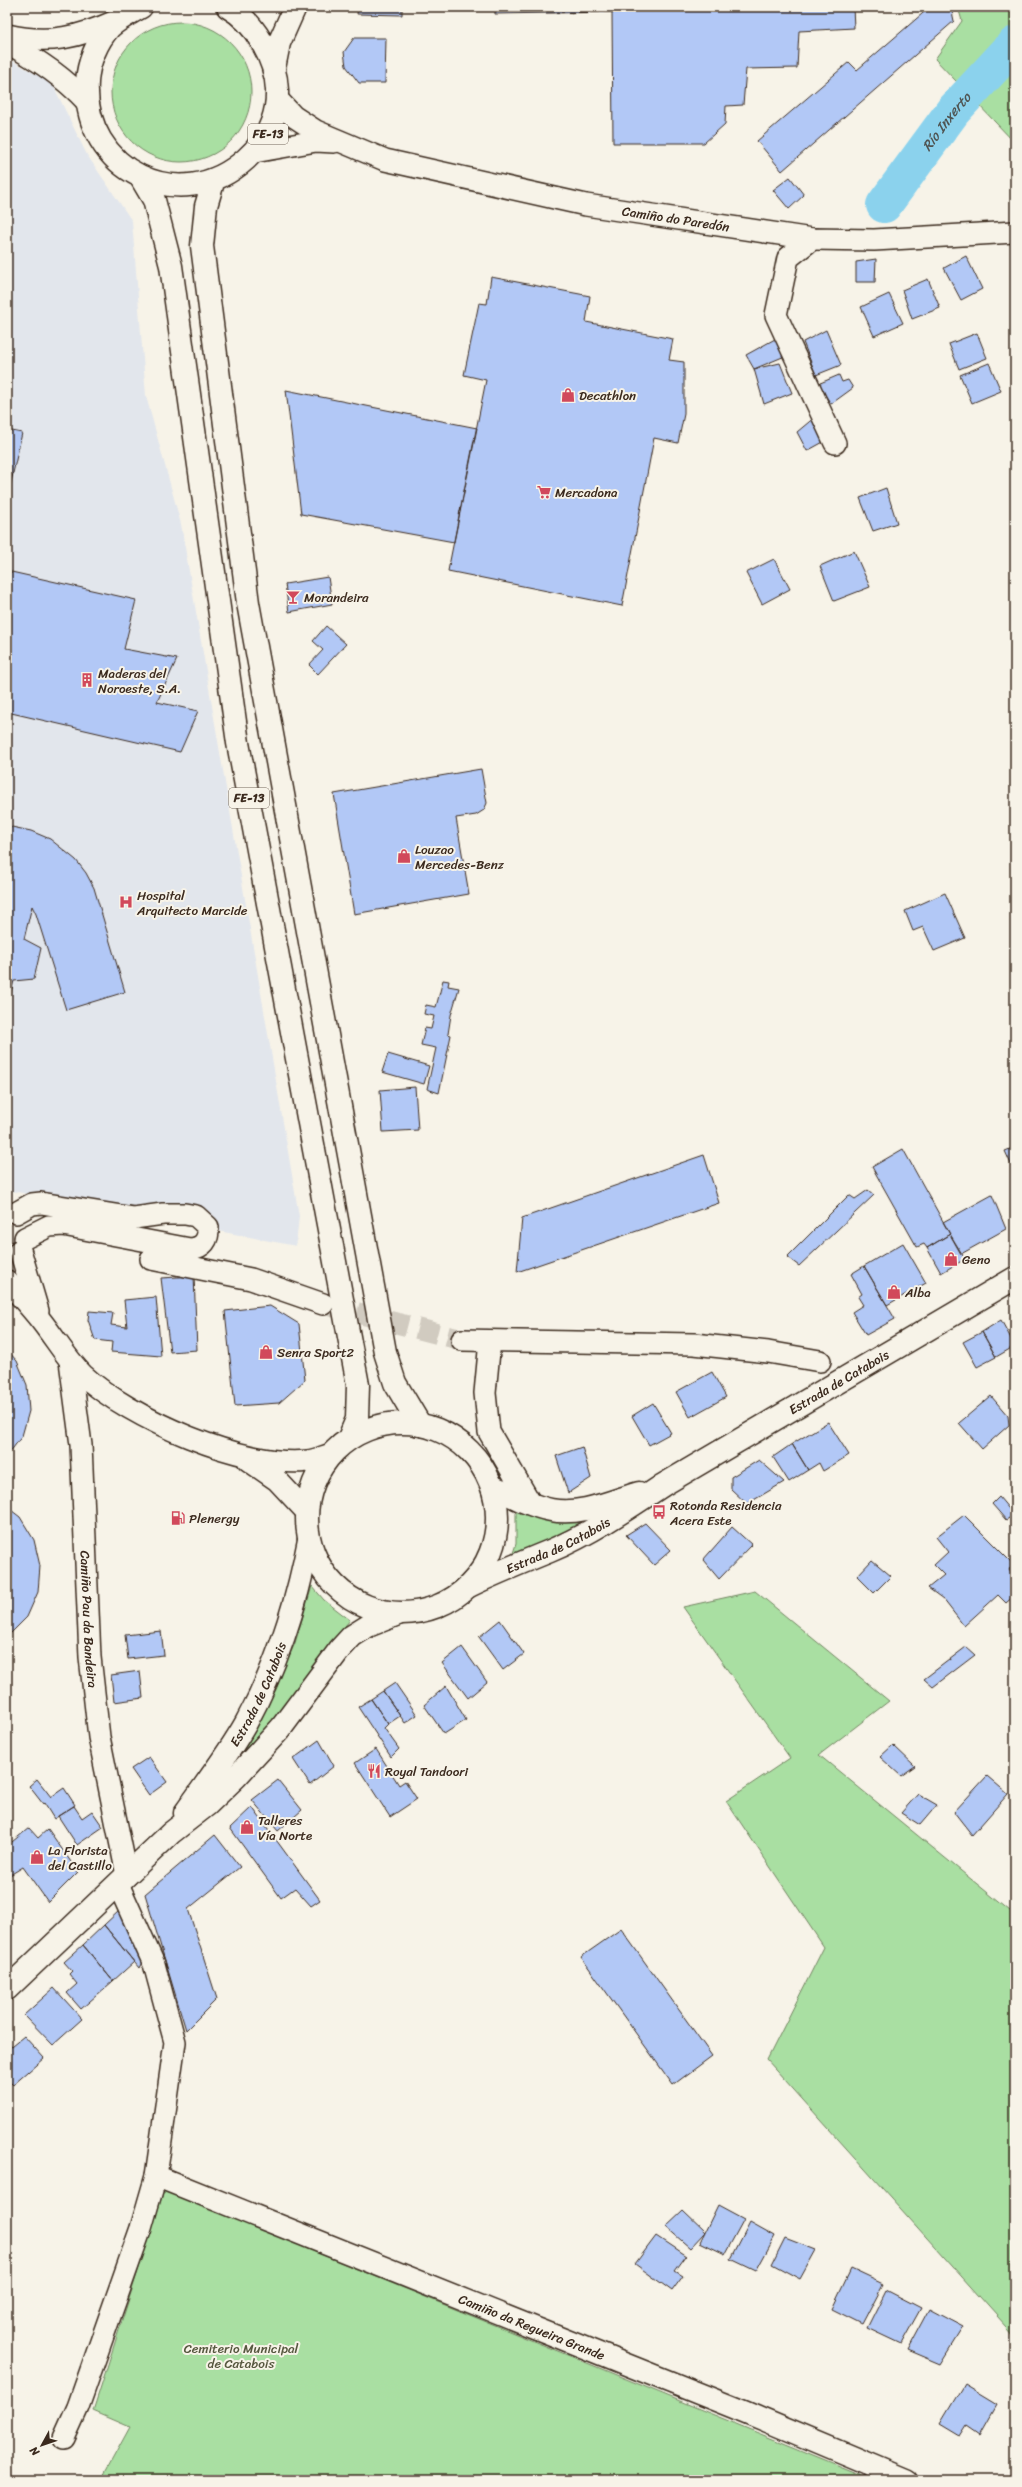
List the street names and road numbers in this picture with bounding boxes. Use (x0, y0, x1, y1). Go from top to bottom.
road number: FE-13 (248, 124, 288, 144)
street label: Camiño do Paredón (620, 200, 731, 238)
road number: FE-13 (229, 788, 269, 808)
street label: Estrada de Catabois (784, 1343, 894, 1421)
street label: Estrada de Catabois (502, 1511, 615, 1580)
street label: Camiño Pau da Bandeira (73, 1550, 104, 1689)
street label: Estrada de Catabois (223, 1639, 293, 1751)
street label: Camiño da Regueira Grande (455, 2287, 609, 2367)

